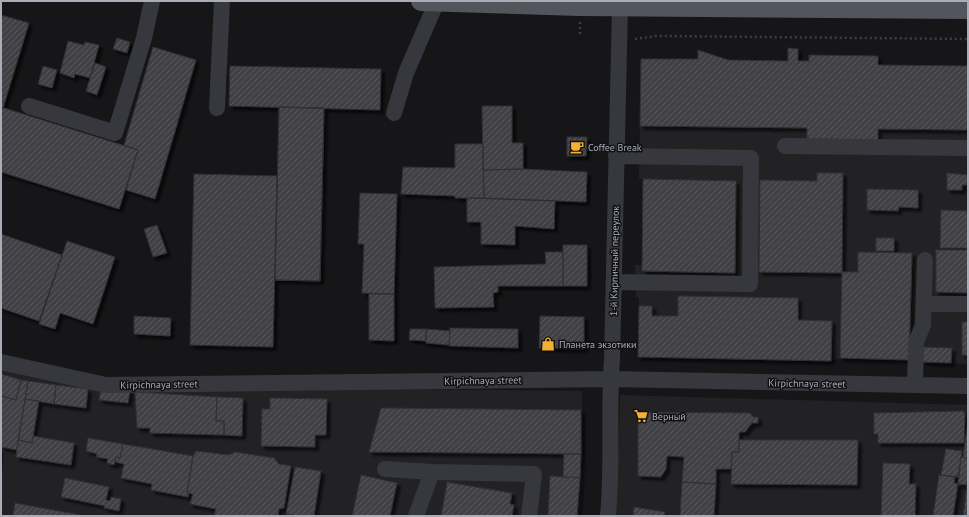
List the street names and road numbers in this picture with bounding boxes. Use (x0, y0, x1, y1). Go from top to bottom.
street label: 1-й Кирпичный переулок (607, 205, 622, 316)
street label: Kirpichnaya street (444, 373, 522, 388)
street label: Kirpichnaya street (768, 376, 846, 391)
street label: Kirpichnaya street (120, 377, 198, 392)

